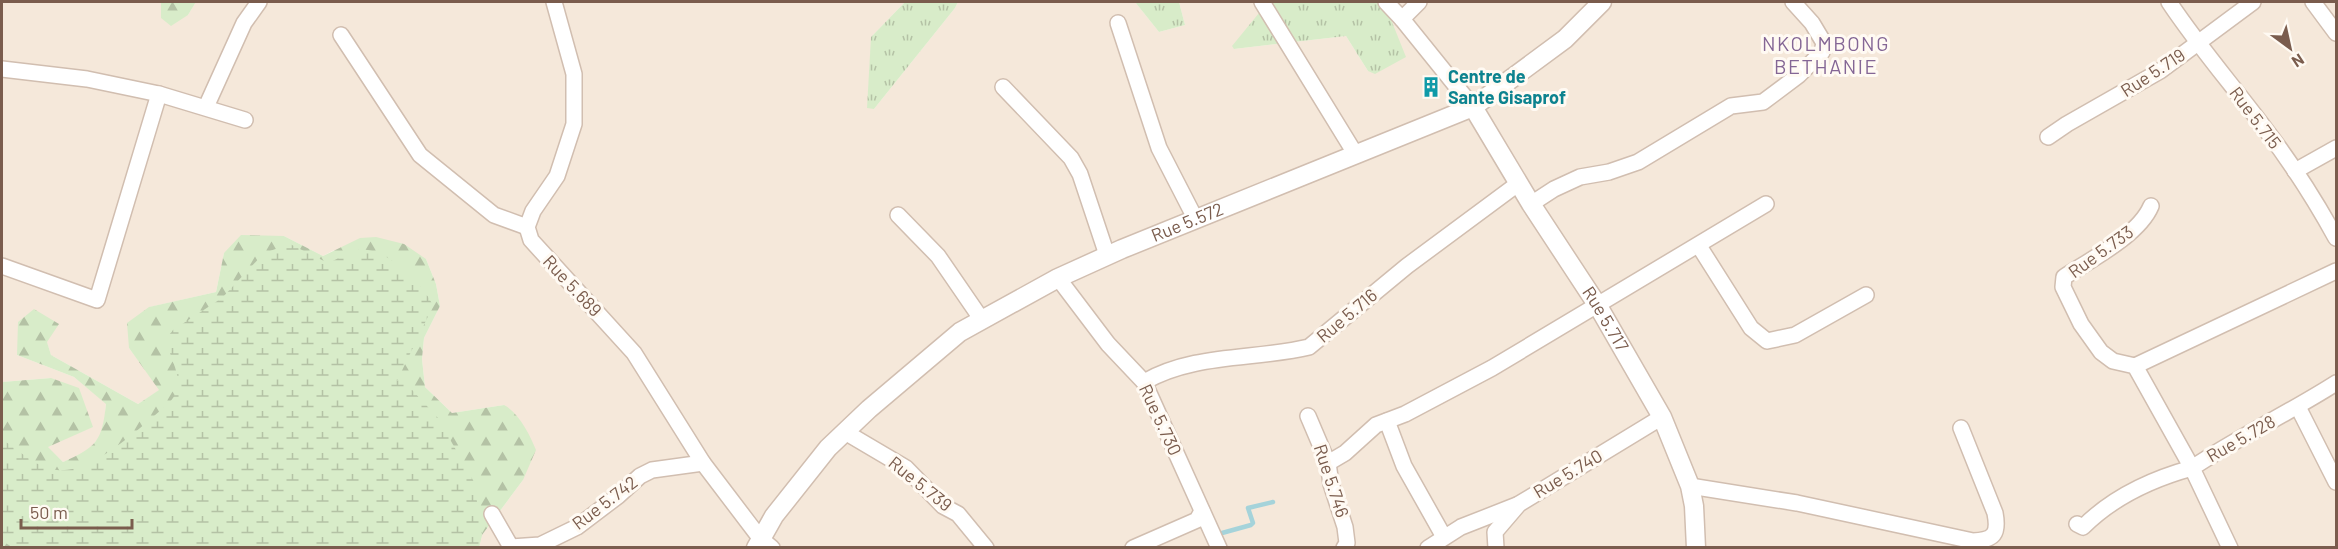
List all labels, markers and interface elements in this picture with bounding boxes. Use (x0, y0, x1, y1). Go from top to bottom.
north arrow (2260, 18, 2320, 78)
district label: NKOLMBONG BETHANIE (1762, 31, 1890, 78)
street label: Rue 5.719 (2116, 43, 2189, 101)
text: N (2289, 50, 2308, 72)
place label: Centre de Sante Gisaprof (1448, 65, 1566, 108)
building icon: Centre de Sante Gisaprof (1419, 75, 1443, 99)
street label: Rue 5.715 (2225, 82, 2286, 153)
street label: Rue 5.572 (1148, 197, 1226, 246)
street label: Rue 5.733 (2064, 220, 2137, 282)
street label: Rue 5.689 (539, 250, 607, 321)
street label: Rue 5.717 (1578, 282, 1634, 355)
street label: Rue 5.716 (1312, 284, 1381, 347)
street label: Rue 5.730 (1135, 380, 1187, 459)
street label: Rue 5.728 (2202, 410, 2279, 467)
street label: Rue 5.746 (1310, 441, 1354, 520)
street label: Rue 5.740 (1529, 444, 1606, 502)
street label: Rue 5.739 (884, 451, 957, 515)
street label: Rue 5.742 (567, 470, 641, 534)
scale bar (21, 492, 132, 530)
text: 50 m (30, 501, 68, 523)

